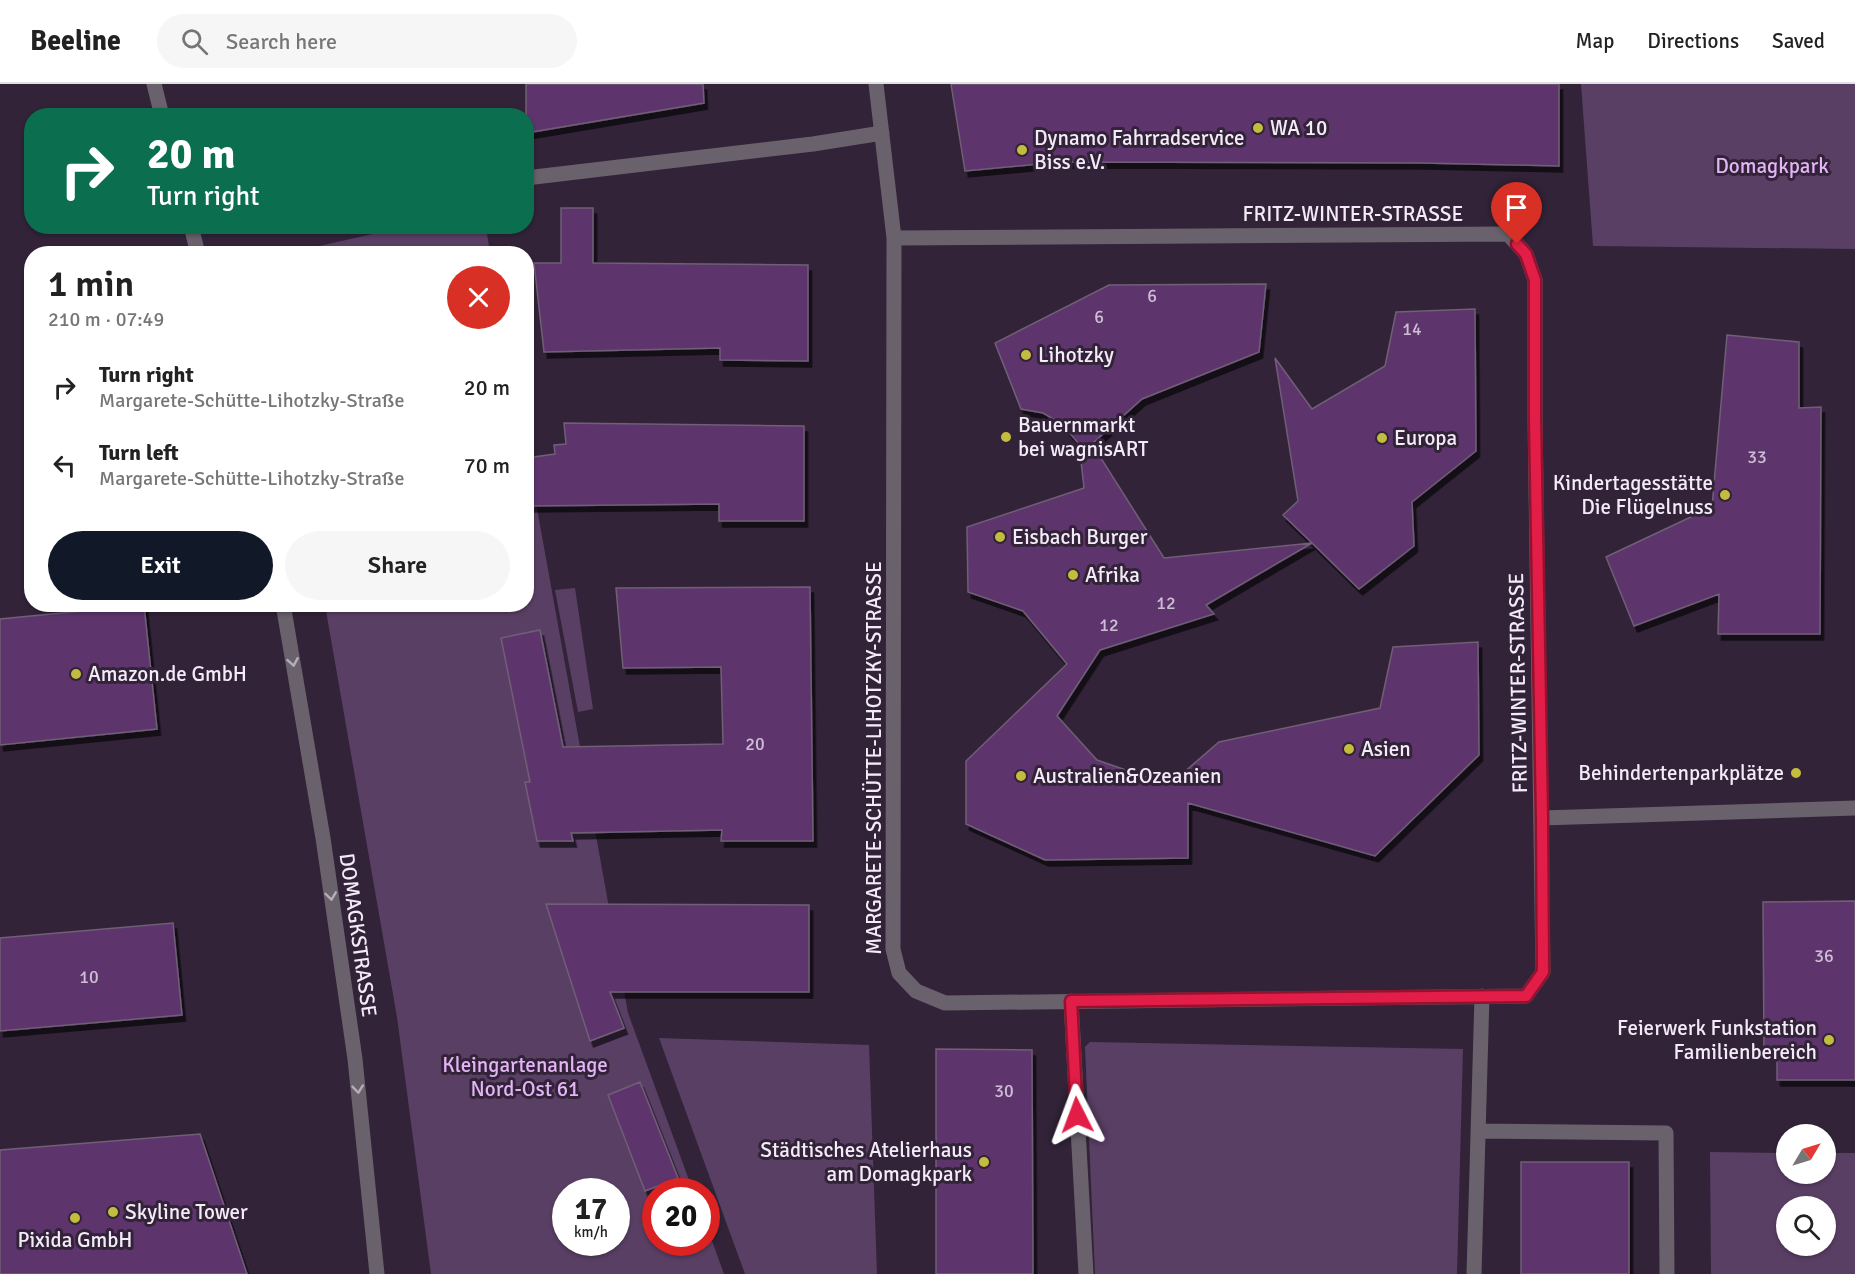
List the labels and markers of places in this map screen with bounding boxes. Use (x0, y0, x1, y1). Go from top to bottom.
place label: WA 10 (1270, 115, 1327, 141)
marker: WA 10 (1251, 121, 1265, 135)
place label: Dynamo Fahrradservice Biss e.V. (1034, 125, 1244, 175)
marker: Dynamo Fahrradservice Biss e.V. (1015, 143, 1029, 157)
pin (1491, 182, 1542, 244)
place label: Lihotzky (1038, 342, 1114, 368)
marker: Lihotzky (1019, 348, 1033, 362)
place label: Bauernmarkt bei wagnisART (1018, 412, 1149, 462)
place label: Europa (1394, 425, 1457, 451)
marker: Bauernmarkt bei wagnisART (999, 430, 1013, 444)
marker: Europa (1375, 431, 1389, 445)
place label: Kindertagesstätte Die Flügelnuss (1553, 470, 1713, 520)
marker: Kindertagesstätte Die Flügelnuss (1718, 488, 1732, 502)
place label: Eisbach Burger (1012, 524, 1148, 550)
marker: Eisbach Burger (993, 530, 1007, 544)
place label: Afrika (1085, 562, 1140, 588)
marker: Afrika (1066, 568, 1080, 582)
place label: Amazon.de GmbH (88, 661, 247, 687)
marker: Amazon.de GmbH (69, 667, 83, 681)
place label: Asien (1361, 736, 1411, 762)
marker: Asien (1342, 742, 1356, 756)
place label: Behindertenparkplätze (1578, 760, 1784, 786)
place label: Australien&Ozeanien (1033, 763, 1222, 789)
marker: Behindertenparkplätze (1789, 766, 1803, 780)
marker: Australien&Ozeanien (1014, 769, 1028, 783)
place label: Feierwerk Funkstation Familienbereich (1617, 1015, 1817, 1065)
marker: Feierwerk Funkstation Familienbereich (1822, 1033, 1836, 1047)
place label: Städtisches Atelierhaus am Domagkpark (760, 1137, 972, 1187)
marker: Städtisches Atelierhaus am Domagkpark (977, 1155, 991, 1169)
place label: Skyline Tower (125, 1199, 248, 1225)
marker: Skyline Tower (106, 1205, 120, 1219)
marker: Pixida GmbH (68, 1211, 82, 1225)
place label: Pixida GmbH (18, 1227, 132, 1253)

